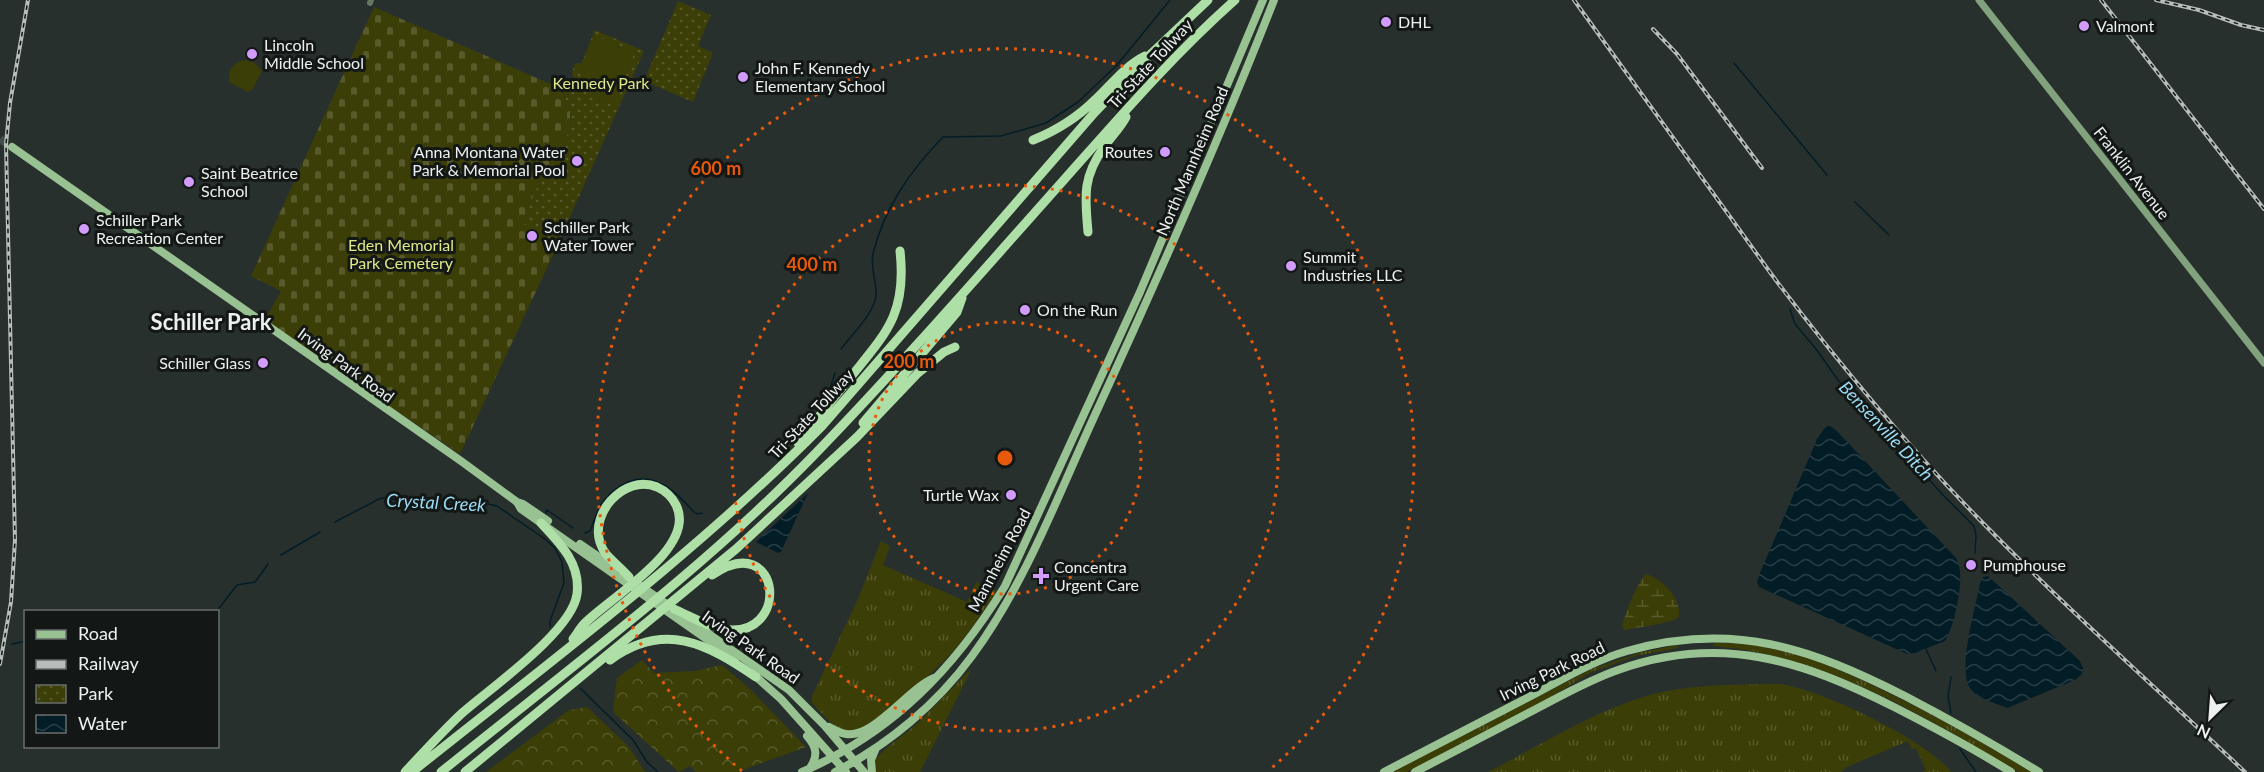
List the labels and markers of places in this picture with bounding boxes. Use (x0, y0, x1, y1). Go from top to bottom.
place label: DHL (1398, 12, 1431, 31)
marker: DHL (1379, 15, 1393, 29)
place label: Valmont (2096, 16, 2154, 35)
marker: Valmont (2077, 19, 2091, 33)
place label: Lincoln Middle School (264, 35, 364, 72)
marker: Lincoln Middle School (245, 47, 259, 61)
place label: John F. Kennedy Elementary School (755, 58, 885, 95)
marker: John F. Kennedy Elementary School (736, 70, 750, 84)
place label: Anna Montana Water Park & Memorial Pool (412, 142, 565, 179)
place label: Routes (1104, 142, 1153, 161)
marker: Routes (1158, 145, 1172, 159)
marker: Anna Montana Water Park & Memorial Pool (570, 154, 584, 168)
place label: Saint Beatrice School (201, 163, 298, 200)
marker: Saint Beatrice School (182, 175, 196, 189)
place label: Schiller Park Recreation Center (96, 210, 223, 247)
place label: Schiller Park Water Tower (544, 217, 634, 254)
marker: Schiller Park Recreation Center (77, 222, 91, 236)
marker: Schiller Park Water Tower (525, 229, 539, 243)
place label: Summit Industries LLC (1303, 247, 1403, 284)
marker: Summit Industries LLC (1284, 259, 1298, 273)
place label: On the Run (1037, 300, 1117, 319)
marker: On the Run (1018, 303, 1032, 317)
place label: Schiller Glass (159, 353, 251, 372)
marker: Schiller Glass (256, 356, 270, 370)
centre of rings (995, 448, 1015, 468)
place label: Turtle Wax (923, 485, 999, 504)
marker: Turtle Wax (1004, 488, 1018, 502)
place label: Pumphouse (1983, 555, 2066, 574)
place label: Concentra Urgent Care (1054, 557, 1139, 594)
marker: Pumphouse (1964, 558, 1978, 572)
marker: Concentra Urgent Care (1032, 567, 1050, 585)

